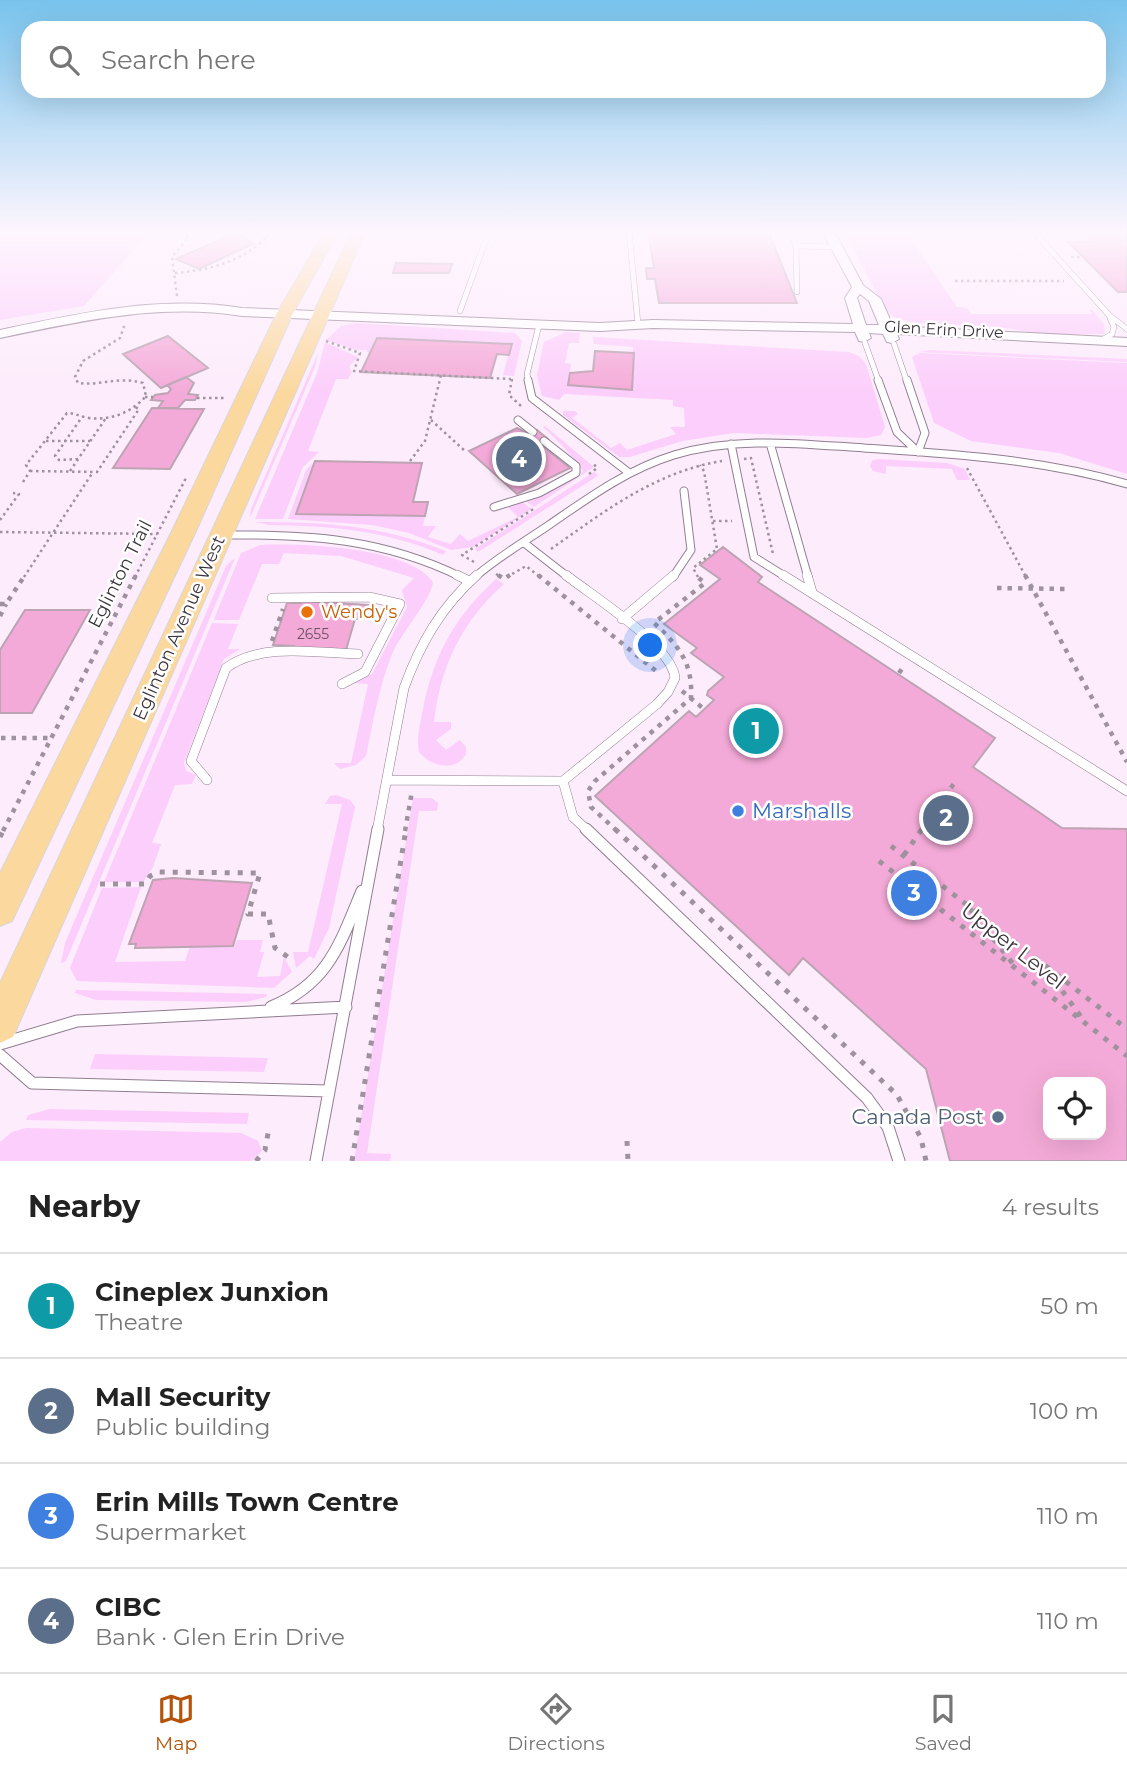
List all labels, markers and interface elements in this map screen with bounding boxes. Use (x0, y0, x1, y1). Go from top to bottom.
search box (21, 21, 1106, 98)
icon: search (45, 41, 83, 79)
text: Search here (101, 44, 256, 76)
street label: Glen Erin Drive (884, 317, 1004, 342)
pin: 4 (496, 433, 542, 485)
street label: Eglinton Trail (83, 516, 157, 632)
street label: Eglinton Avenue West (128, 532, 230, 724)
place label: Wendy's (321, 601, 398, 623)
marker: Wendy's (299, 604, 315, 620)
house number: 2655 (297, 625, 329, 643)
your location (633, 628, 667, 662)
pin: 1 (733, 705, 779, 757)
pin: 2 (923, 792, 969, 844)
place label: Marshalls (752, 798, 851, 823)
marker: Marshalls (730, 803, 746, 819)
pin: 3 (891, 867, 937, 919)
street label: Upper Level (956, 897, 1071, 994)
map controls (1043, 1077, 1106, 1140)
button: locate (1043, 1077, 1106, 1140)
place label: Canada Post (851, 1104, 984, 1129)
marker: Canada Post (990, 1109, 1006, 1125)
text: Nearby (28, 1188, 140, 1225)
text: 4 results (1002, 1193, 1099, 1221)
text: Cineplex Junxion (95, 1276, 329, 1308)
text: 1 (46, 1292, 56, 1320)
text: 50 m (1040, 1292, 1099, 1320)
text: Theatre (95, 1308, 183, 1336)
text: Mall Security (95, 1381, 270, 1413)
text: 2 (44, 1397, 58, 1425)
text: 100 m (1030, 1397, 1099, 1425)
text: Public building (95, 1413, 270, 1441)
text: Erin Mills Town Centre (95, 1486, 399, 1518)
text: 3 (44, 1502, 58, 1530)
text: 110 m (1037, 1502, 1099, 1530)
text: Supermarket (95, 1518, 247, 1546)
text: CIBC (95, 1591, 161, 1623)
text: 4 (43, 1607, 59, 1635)
text: 110 m (1037, 1607, 1099, 1635)
text: Bank · Glen Erin Drive (95, 1623, 345, 1651)
tab: Map (155, 1690, 197, 1755)
tab: Directions (507, 1690, 605, 1755)
tab: Saved (915, 1690, 972, 1755)

